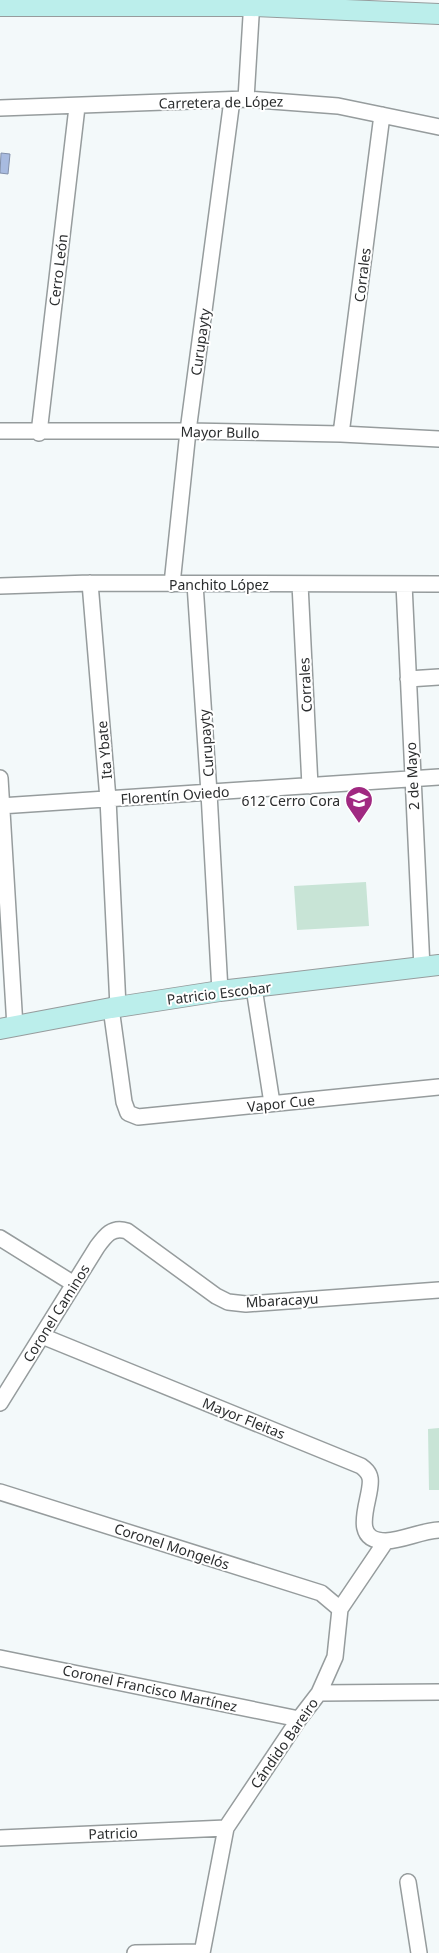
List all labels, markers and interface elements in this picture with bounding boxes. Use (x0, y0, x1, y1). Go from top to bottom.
street label: Carretera de López (158, 91, 284, 113)
street label: Cerro León (44, 233, 72, 307)
street label: Corrales (349, 246, 375, 303)
street label: Curupayty (186, 306, 214, 377)
street label: Mayor Bullo (180, 422, 260, 442)
street label: Panchito López (169, 575, 269, 594)
street label: Corrales (294, 657, 316, 713)
street label: Curupayty (194, 708, 218, 777)
street label: Ita Ybate (92, 720, 116, 780)
street label: 2 de Mayo (401, 742, 423, 810)
street label: Florentín Oviedo (120, 782, 230, 808)
school or university icon: 612 Cerro Cora (344, 785, 374, 824)
place label: 612 Cerro Cora (242, 791, 340, 810)
street label: Patricio Escobar (166, 977, 273, 1009)
street label: Vapor Cue (246, 1090, 316, 1116)
street label: Coronel Caminos (18, 1260, 94, 1366)
street label: Mbaracayu (245, 1289, 319, 1311)
street label: Mayor Fleitas (200, 1393, 288, 1443)
street label: Coronel Mongelós (112, 1518, 232, 1574)
street label: Coronel Francisco Martínez (61, 1660, 240, 1716)
street label: Cándido Bareiro (246, 1694, 322, 1792)
street label: Patricio (88, 1823, 138, 1843)

